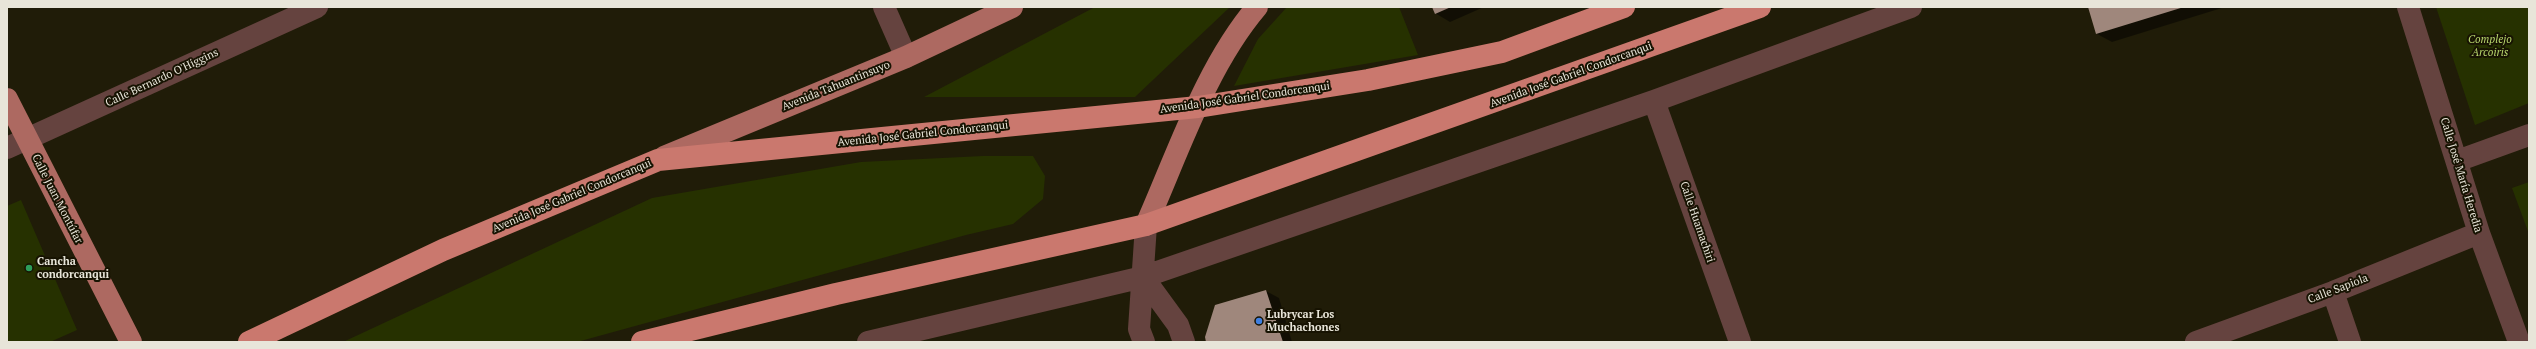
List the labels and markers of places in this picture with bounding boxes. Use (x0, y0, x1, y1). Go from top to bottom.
place label: Cancha condorcanqui (37, 255, 109, 281)
marker: Cancha condorcanqui (24, 263, 34, 273)
place label: Lubrycar Los Muchachones (1267, 308, 1339, 334)
marker: Lubrycar Los Muchachones (1254, 316, 1264, 326)

